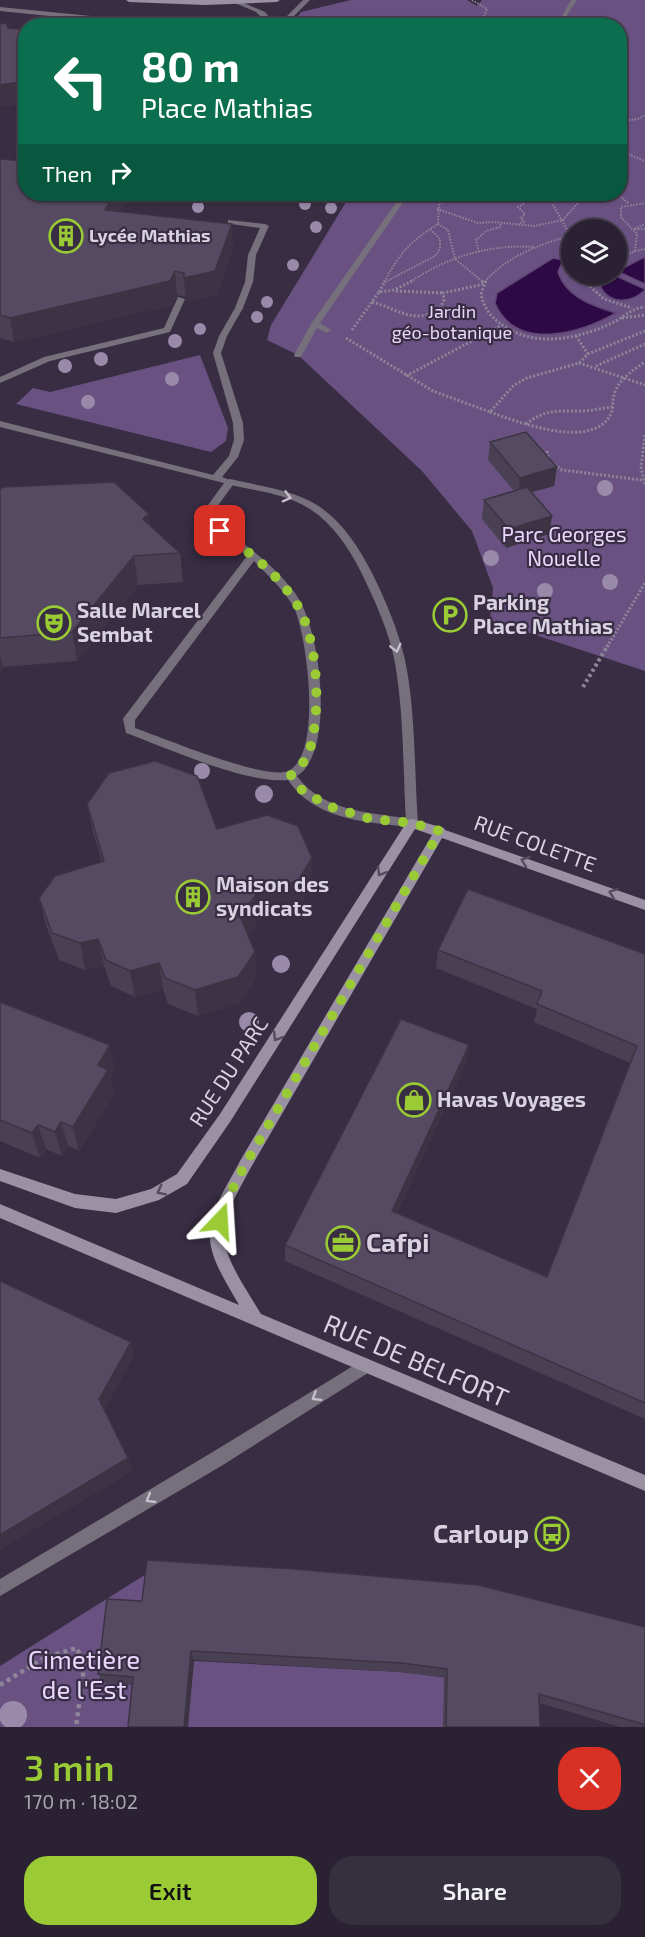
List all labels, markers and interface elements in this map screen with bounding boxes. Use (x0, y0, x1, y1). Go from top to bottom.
text: 80 m (141, 40, 240, 90)
icon: left (42, 42, 120, 120)
text: Place Mathias (141, 91, 313, 123)
icon: right (104, 156, 137, 189)
text: Then (42, 160, 92, 186)
building icon: Lycée Mathias (48, 218, 84, 254)
map controls (561, 219, 627, 285)
button: layers (561, 219, 627, 285)
place label: Lycée Mathias (89, 224, 211, 246)
park label: Jardin géo-botanique (392, 300, 512, 343)
one-way arrow (282, 489, 292, 502)
pin (194, 505, 245, 556)
icon: arrive (203, 514, 236, 547)
park label: Parc Georges Nouelle (501, 521, 627, 570)
place label: Parking Place Mathias (473, 589, 613, 638)
place label: Salle Marcel Sembat (77, 597, 201, 646)
parking icon: Parking Place Mathias (432, 597, 468, 633)
theatre icon: Salle Marcel Sembat (36, 605, 72, 641)
one-way arrow (388, 642, 401, 652)
street label: RUE COLETTE (471, 809, 600, 876)
one-way arrow (520, 856, 531, 869)
one-way arrow (376, 866, 388, 876)
place label: Maison des syndicats (216, 871, 329, 921)
building icon: Maison des syndicats (175, 879, 211, 915)
one-way arrow (608, 888, 619, 900)
street label: RUE DU PARC (183, 1012, 272, 1131)
one-way arrow (272, 1031, 284, 1041)
shop icon: Havas Voyages (396, 1082, 432, 1118)
place label: Havas Voyages (437, 1086, 586, 1112)
one-way arrow (156, 1183, 167, 1195)
position arrow (188, 1189, 252, 1253)
office icon: Cafpi (325, 1225, 361, 1261)
place label: Cafpi (366, 1226, 429, 1257)
street label: RUE DE BELFORT (320, 1307, 514, 1412)
one-way arrow (312, 1390, 322, 1402)
one-way arrow (146, 1492, 156, 1503)
bus stop icon: Carloup (534, 1516, 570, 1552)
place label: Carloup (433, 1517, 529, 1548)
park label: Cimetière de l'Est (28, 1643, 140, 1704)
text: 3 min (24, 1745, 115, 1788)
button: close (558, 1747, 621, 1810)
text: 170 m · 18:02 (24, 1789, 138, 1813)
button: Exit (24, 1856, 317, 1925)
button: Share (329, 1856, 621, 1925)

